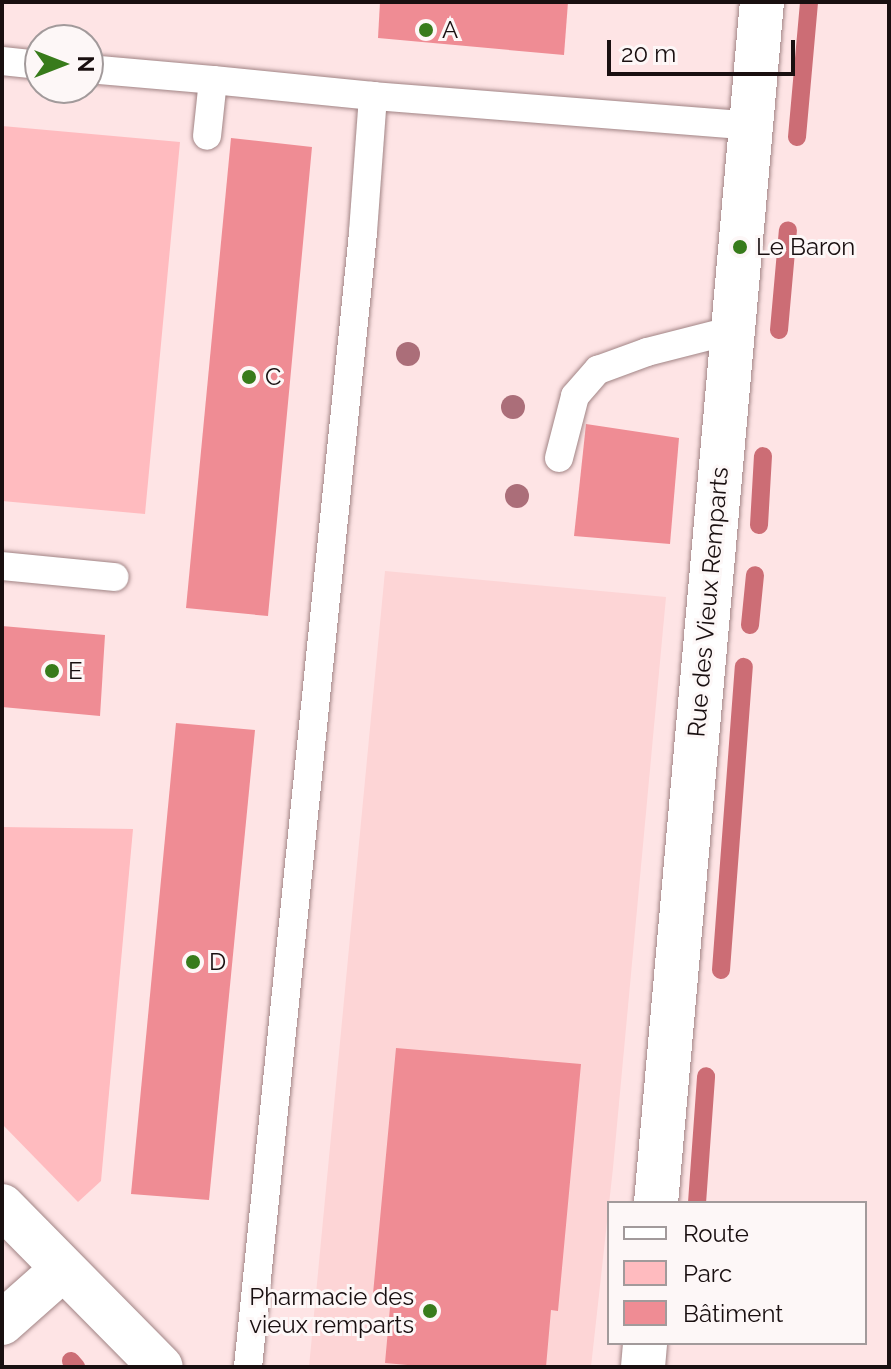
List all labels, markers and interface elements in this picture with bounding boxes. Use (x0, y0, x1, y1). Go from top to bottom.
place label: A (442, 16, 458, 44)
marker: A (417, 21, 435, 39)
north arrow (24, 24, 104, 104)
scale bar (611, 24, 799, 74)
text: 20 m (621, 39, 676, 68)
text: N (73, 56, 99, 72)
place label: Le Baron (756, 233, 855, 261)
marker: Le Baron (731, 238, 749, 256)
place label: C (265, 363, 281, 391)
marker: C (240, 368, 258, 386)
street label: Rue des Vieux Remparts (682, 465, 734, 739)
place label: E (68, 657, 83, 685)
marker: E (43, 662, 61, 680)
place label: D (209, 948, 226, 976)
marker: D (184, 953, 202, 971)
legend (607, 1201, 867, 1345)
text: Route (683, 1219, 749, 1248)
text: Parc (683, 1259, 732, 1288)
place label: Pharmacie des vieux remparts (249, 1283, 414, 1339)
text: Bâtiment (683, 1299, 783, 1328)
marker: Pharmacie des vieux remparts (421, 1302, 439, 1320)

